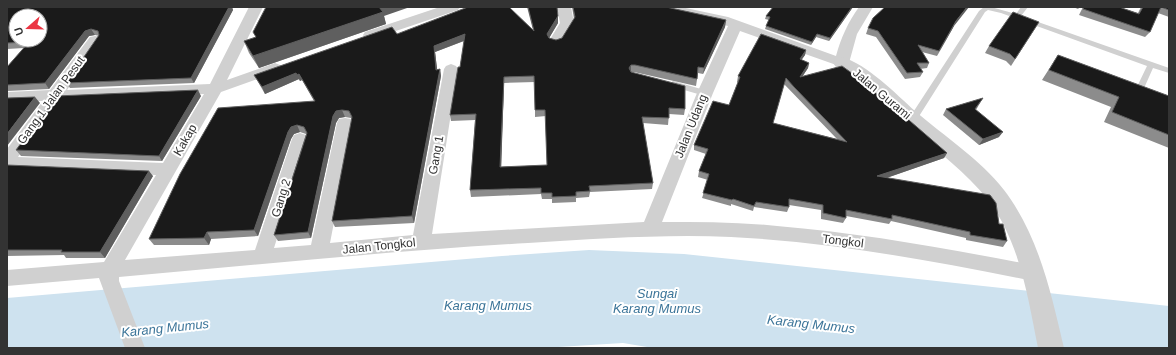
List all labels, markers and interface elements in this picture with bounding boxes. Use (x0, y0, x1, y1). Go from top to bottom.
north arrow (8, 8, 48, 48)
text: U (12, 26, 26, 37)
street label: Gang 1 Jalan Pesut (14, 53, 88, 147)
street label: Jalan Gurami (850, 66, 914, 122)
street label: Jalan Udang (672, 92, 710, 160)
street label: Kakap (170, 121, 200, 158)
street label: Gang 1 (426, 134, 446, 176)
street label: Gang 2 (269, 177, 294, 219)
street label: Tongkol (822, 232, 864, 250)
street label: Jalan Tongkol (342, 235, 416, 257)
water label: Sungai Karang Mumus (613, 286, 702, 316)
water label: Karang Mumus (444, 298, 533, 313)
water label: Karang Mumus (766, 312, 856, 336)
water label: Karang Mumus (120, 316, 210, 340)

